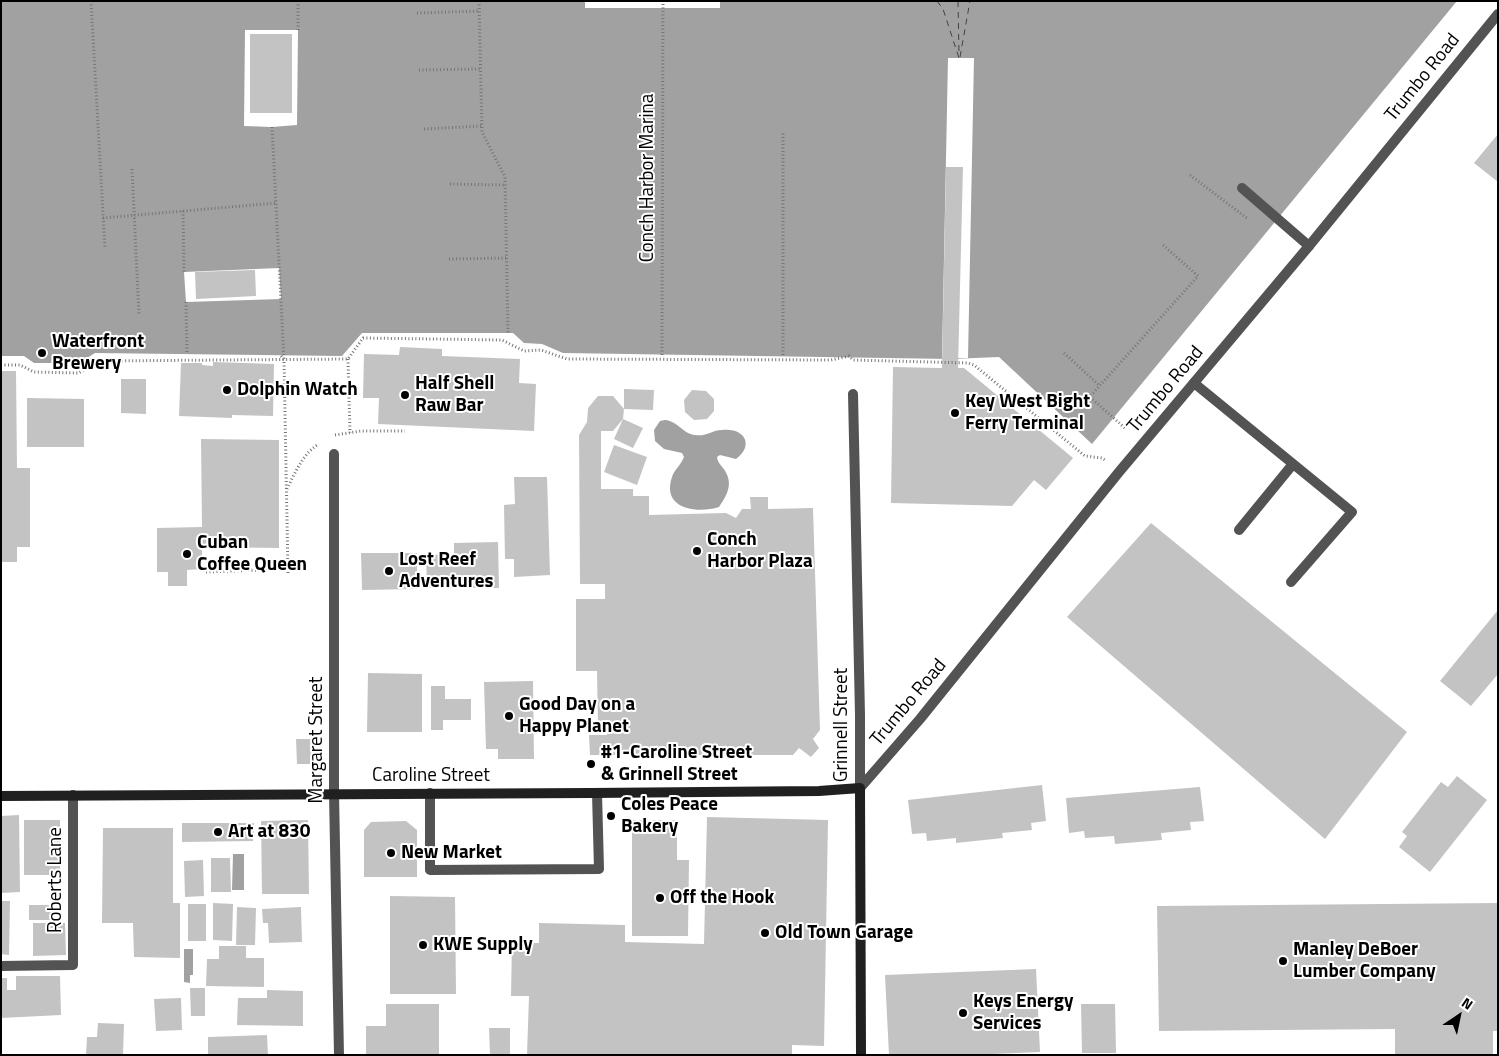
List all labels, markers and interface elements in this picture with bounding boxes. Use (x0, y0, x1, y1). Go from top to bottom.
street label: Trumbo Road (1381, 30, 1465, 126)
street label: Conch Harbor Marina (637, 94, 659, 262)
place label: Waterfront Brewery (52, 331, 144, 375)
street label: Trumbo Road (1123, 342, 1209, 438)
marker: Waterfront Brewery (36, 347, 48, 359)
place label: Half Shell Raw Bar (415, 373, 494, 417)
place label: Dolphin Watch (237, 379, 358, 401)
marker: Dolphin Watch (221, 384, 233, 396)
marker: Half Shell Raw Bar (399, 389, 411, 401)
place label: Key West Bight Ferry Terminal (965, 391, 1090, 435)
marker: Key West Bight Ferry Terminal (949, 407, 961, 419)
place label: Conch Harbor Plaza (707, 529, 813, 573)
place label: Cuban Coffee Queen (197, 532, 307, 576)
marker: Conch Harbor Plaza (691, 545, 703, 557)
marker: Cuban Coffee Queen (181, 548, 193, 560)
place label: Lost Reef Adventures (399, 549, 493, 593)
marker: Lost Reef Adventures (383, 565, 395, 577)
street label: Trumbo Road (866, 655, 952, 751)
street label: Grinnell Street (831, 668, 853, 782)
street label: Margaret Street (306, 677, 328, 803)
place label: Good Day on a Happy Planet (519, 694, 635, 738)
marker: Good Day on a Happy Planet (503, 710, 515, 722)
place label: #1-Caroline Street & Grinnell Street (601, 742, 752, 786)
marker: #1-Caroline Street & Grinnell Street (585, 758, 597, 770)
street label: Caroline Street (372, 765, 490, 787)
place label: Coles Peace Bakery (621, 794, 718, 838)
marker: Coles Peace Bakery (605, 810, 617, 822)
place label: Art at 830 (228, 821, 310, 843)
marker: Art at 830 (212, 826, 224, 838)
street label: Roberts Lane (45, 827, 67, 933)
place label: New Market (401, 842, 502, 864)
marker: New Market (385, 847, 397, 859)
place label: Off the Hook (670, 887, 774, 909)
marker: Off the Hook (654, 892, 666, 904)
place label: Old Town Garage (775, 922, 913, 944)
marker: Old Town Garage (759, 927, 771, 939)
place label: KWE Supply (433, 934, 533, 956)
marker: KWE Supply (417, 939, 429, 951)
place label: Manley DeBoer Lumber Company (1293, 939, 1436, 983)
marker: Manley DeBoer Lumber Company (1277, 955, 1289, 967)
place label: Keys Energy Services (973, 991, 1073, 1035)
north arrow (1434, 991, 1484, 1041)
text: N (1458, 992, 1478, 1015)
marker: Keys Energy Services (957, 1007, 969, 1019)

